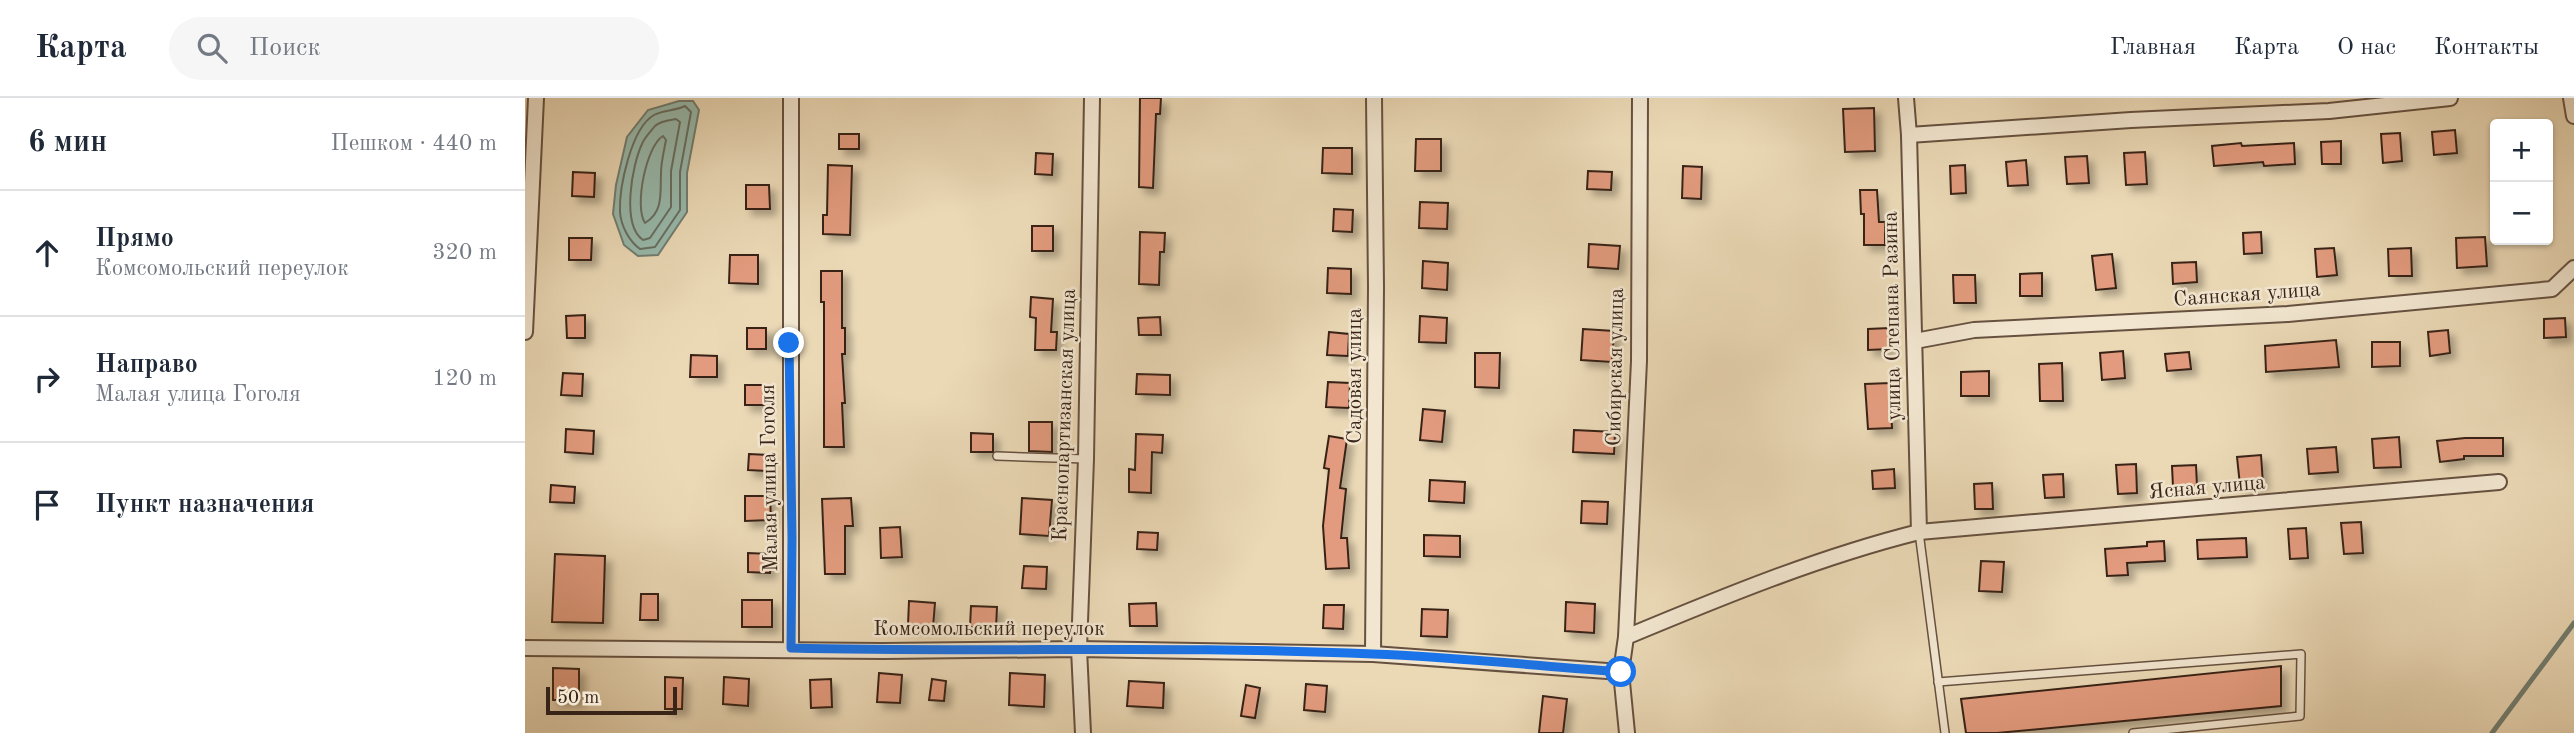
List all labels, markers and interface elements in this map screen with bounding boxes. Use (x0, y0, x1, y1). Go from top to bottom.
search box (169, 17, 659, 80)
icon: search (193, 29, 231, 67)
text: Карта (35, 32, 127, 65)
text: Поиск (249, 35, 321, 61)
text: Главная (2110, 36, 2196, 60)
text: Карта (2234, 36, 2299, 60)
text: О нас (2337, 36, 2396, 60)
text: Контакты (2434, 36, 2539, 60)
map controls (2490, 119, 2553, 245)
button: + (2490, 119, 2553, 182)
text: 6 мин (28, 128, 107, 158)
text: Пешком · 440 m (331, 132, 497, 155)
button: − (2490, 182, 2553, 245)
street label: улица Степана Разина (1881, 211, 1905, 421)
text: Прямо (95, 226, 174, 252)
icon: ahead (28, 234, 66, 272)
text: 320 m (432, 241, 497, 264)
text: Комсомольский переулок (95, 257, 349, 280)
street label: Саянская улица (2173, 279, 2321, 311)
street label: Краснопартизанская улица (1050, 288, 1080, 542)
street label: Сибирская улица (1604, 288, 1628, 446)
street label: Садовая улица (1345, 308, 1366, 444)
route end (773, 327, 804, 358)
text: Направо (95, 352, 198, 378)
icon: right (28, 360, 66, 398)
text: 120 m (432, 367, 497, 390)
text: Малая улица Гоголя (95, 383, 301, 406)
street label: Малая улица Гоголя (758, 384, 782, 572)
street label: Ясная улица (2148, 472, 2266, 504)
icon: arrive (28, 486, 66, 524)
text: Пункт назначения (95, 492, 314, 518)
street label: Комсомольский переулок (873, 619, 1105, 640)
route start (1605, 656, 1636, 687)
scale bar (546, 684, 677, 716)
text: 50 m (557, 689, 599, 708)

